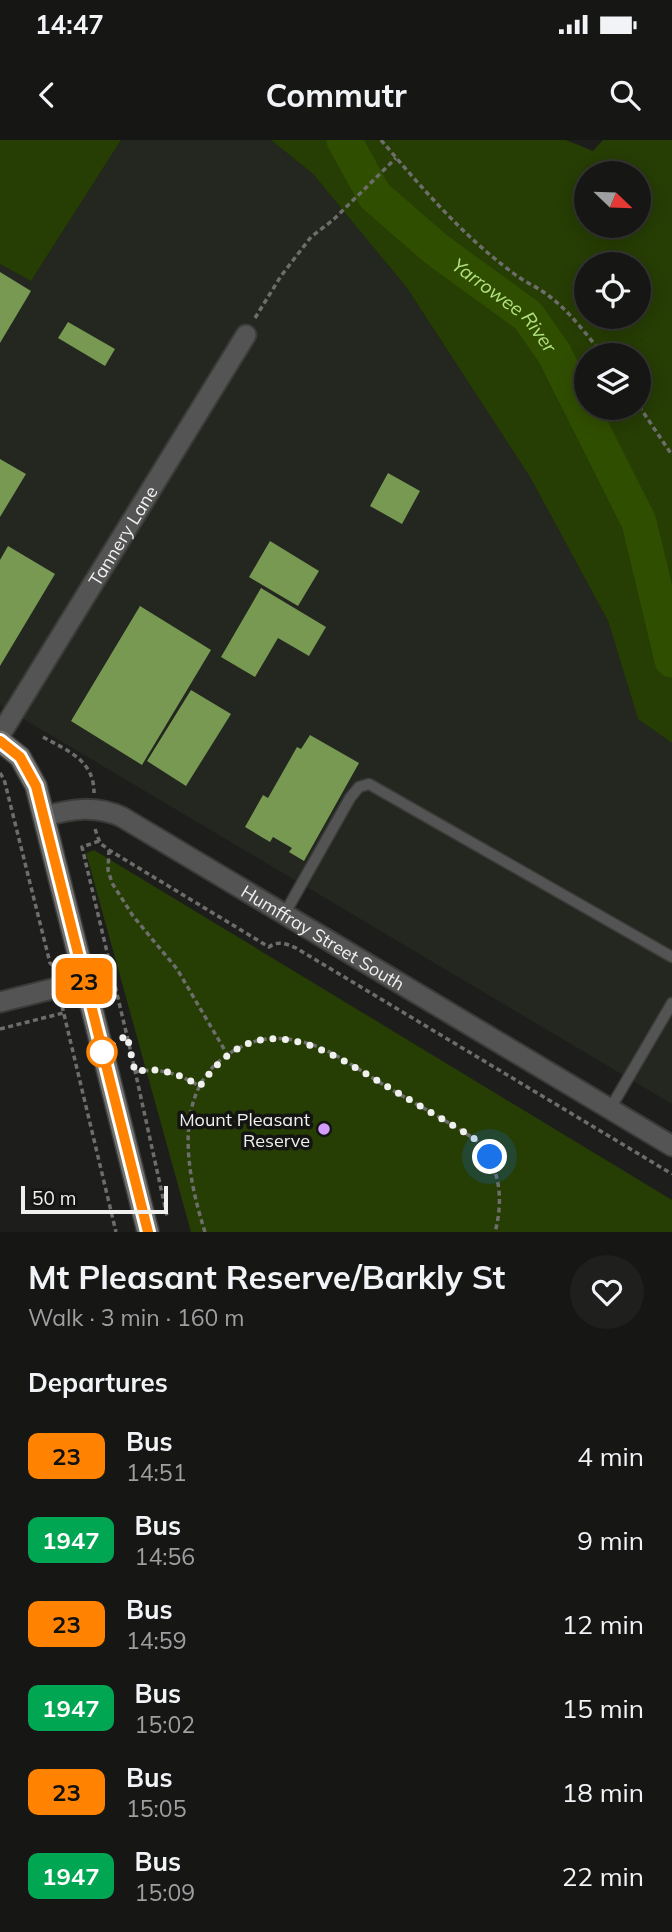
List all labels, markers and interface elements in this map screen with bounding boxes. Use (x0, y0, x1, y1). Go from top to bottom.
text: 14:47 (35, 8, 104, 41)
text: Commutr (265, 75, 407, 115)
icon: back (28, 76, 66, 114)
icon: search (606, 76, 644, 114)
north arrow (574, 161, 651, 238)
map controls (574, 161, 651, 420)
button: locate (574, 252, 651, 329)
water label: Yarrowee River (447, 253, 562, 358)
button: layers (574, 343, 651, 420)
street label: Tannery Lane (83, 481, 162, 590)
street label: Humffray Street South (237, 879, 409, 995)
line badge: 23 (52, 958, 116, 1004)
text: 23 (70, 966, 98, 996)
unlabelled marker (87, 1037, 117, 1067)
place label: Mount Pleasant Reserve (179, 1108, 310, 1152)
marker: Mount Pleasant Reserve (316, 1121, 332, 1137)
your location (472, 1139, 507, 1174)
scale bar (21, 1183, 168, 1215)
text: 50 m (32, 1186, 76, 1210)
button: heart (570, 1255, 644, 1329)
text: Mt Pleasant Reserve/Barkly St (28, 1256, 505, 1297)
text: Walk · 3 min · 160 m (28, 1303, 245, 1332)
text: Departures (28, 1366, 168, 1399)
text: Bus (126, 1425, 172, 1458)
text: 4 min (577, 1440, 644, 1473)
text: 23 (52, 1441, 81, 1471)
text: 14:51 (126, 1458, 186, 1487)
text: Bus (135, 1509, 181, 1542)
text: 9 min (577, 1524, 644, 1557)
text: 1947 (42, 1525, 100, 1555)
text: 14:56 (135, 1542, 195, 1571)
text: Bus (126, 1593, 172, 1626)
text: 12 min (562, 1608, 644, 1641)
text: 23 (52, 1609, 81, 1639)
text: 14:59 (126, 1626, 186, 1655)
text: Bus (135, 1677, 181, 1710)
text: 15 min (562, 1692, 644, 1725)
text: 1947 (42, 1693, 100, 1723)
text: 15:02 (135, 1710, 195, 1739)
text: Bus (126, 1761, 172, 1794)
text: 18 min (562, 1776, 644, 1809)
text: 23 (52, 1777, 81, 1807)
text: 15:05 (126, 1794, 186, 1823)
text: Bus (135, 1845, 181, 1878)
text: 22 min (562, 1860, 644, 1893)
text: 1947 (42, 1861, 100, 1891)
text: 15:09 (135, 1878, 195, 1907)

